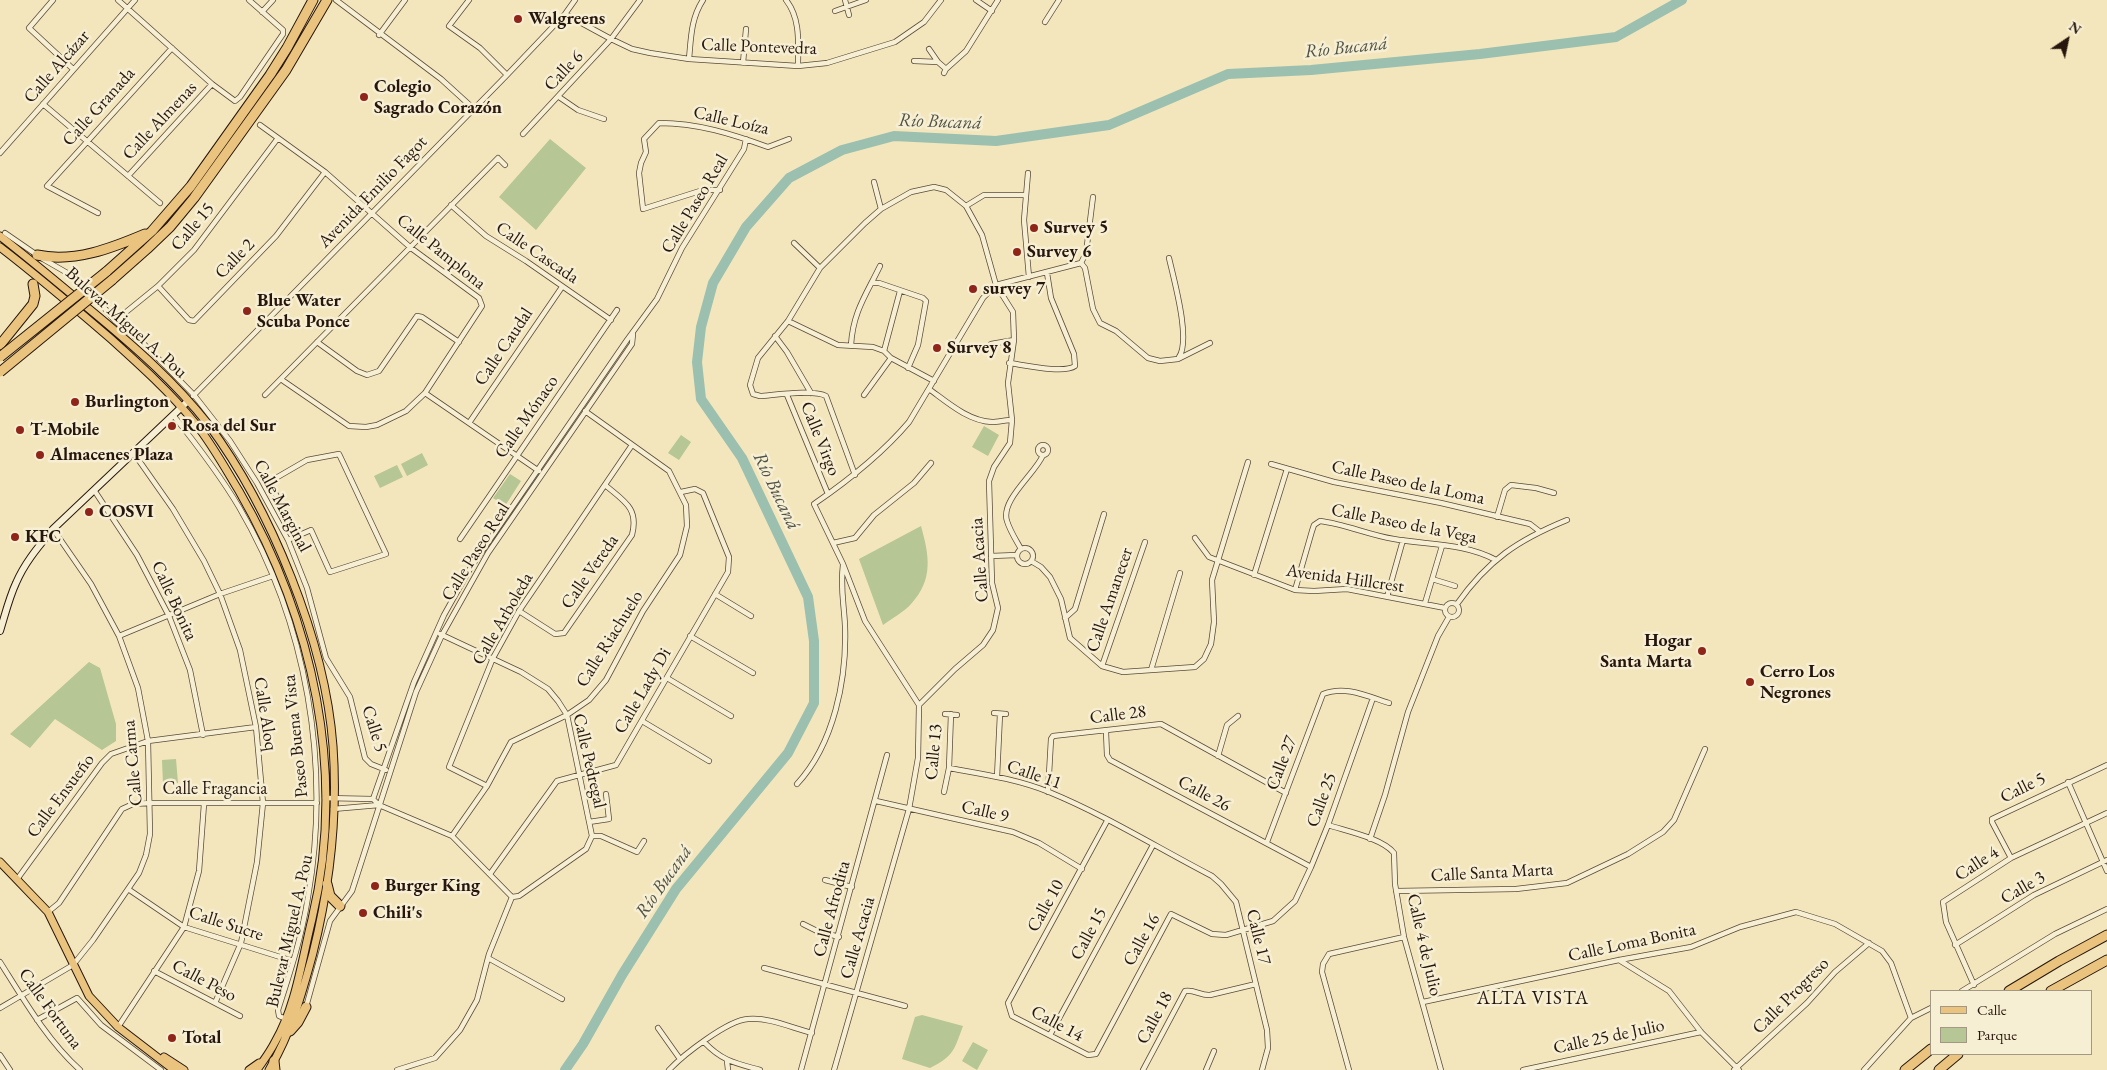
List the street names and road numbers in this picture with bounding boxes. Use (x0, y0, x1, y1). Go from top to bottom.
street label: Calle Alcázar (19, 26, 95, 108)
street label: Calle Pontevedra (701, 34, 817, 60)
street label: Calle 6 (540, 46, 588, 96)
street label: Calle Granada (58, 63, 140, 151)
street label: Calle Almenas (118, 77, 202, 165)
street label: Calle Loíza (691, 102, 771, 140)
street label: Avenida Emilio Fagot (314, 131, 432, 253)
street label: Calle Paseo Real (657, 150, 733, 258)
street label: Calle 15 (167, 198, 219, 256)
street label: Calle Pamplona (392, 209, 490, 295)
street label: Calle Cascada (491, 217, 583, 289)
street label: Calle 2 (211, 234, 259, 284)
street label: Bulevar Miguel A. Pou (61, 263, 191, 383)
street label: Calle Caudal (470, 304, 538, 390)
street label: Calle Mónaco (490, 371, 564, 463)
street label: Calle Virgo (795, 399, 845, 479)
street label: Calle Marginal (249, 456, 315, 556)
street label: Calle Paseo de la Loma (1329, 456, 1487, 510)
street label: Calle Paseo Real (437, 499, 515, 605)
street label: Calle Paseo de la Vega (1329, 499, 1479, 549)
street label: Calle Acacia (966, 517, 994, 603)
street label: Calle Vereda (557, 531, 623, 613)
street label: Calle Amanecer (1082, 545, 1138, 655)
street label: Calle Bonita (146, 558, 202, 644)
street label: Avenida Hillcrest (1285, 560, 1405, 598)
street label: Calle Arboleda (468, 569, 538, 669)
street label: Calle Riachuelo (572, 587, 648, 691)
street label: Calle Lady Di (610, 644, 676, 738)
street label: Paseo Buena Vista (279, 673, 313, 799)
street label: Calle Aloq (249, 676, 281, 752)
street label: Calle 28 (1089, 701, 1147, 729)
street label: Calle 5 (356, 703, 392, 755)
street label: Calle Pedregal (568, 712, 610, 810)
street label: Calle Carma (118, 719, 148, 807)
street label: Calle 13 (921, 723, 947, 781)
street label: Calle 27 (1262, 733, 1302, 793)
street label: Calle Ensueño (22, 750, 100, 842)
street label: Calle 11 (1004, 756, 1064, 794)
street label: Calle 5 (1997, 768, 2049, 808)
street label: Calle 25 (1302, 770, 1342, 830)
street label: Calle 26 (1174, 771, 1234, 817)
street label: Calle Fragancia (162, 778, 268, 800)
street label: Calle 9 (959, 796, 1011, 828)
street label: Calle 4 (1951, 842, 2003, 886)
street label: Bulevar Miguel A. Pou (262, 852, 318, 1010)
street label: Calle Afrodita (809, 859, 855, 959)
street label: Calle Santa Marta (1430, 859, 1554, 887)
street label: Calle 3 (1997, 867, 2049, 909)
street label: Calle 10 (1023, 876, 1069, 936)
street label: Calle 4 de Julio (1402, 892, 1446, 998)
street label: Calle Acacia (836, 894, 880, 982)
street label: Calle Sucre (186, 902, 266, 946)
street label: Calle 15 (1066, 904, 1112, 964)
street label: Calle 17 (1241, 907, 1275, 967)
street label: Calle 16 (1119, 910, 1165, 970)
street label: Calle Loma Bonita (1566, 919, 1698, 967)
street label: Calle Progreso (1748, 953, 1834, 1039)
street label: Calle Peso (168, 955, 240, 1007)
street label: Calle Fortuna (13, 964, 87, 1054)
street label: Calle 18 (1132, 988, 1178, 1048)
street label: Calle 14 (1027, 1001, 1087, 1047)
street label: Calle 25 de Julio (1551, 1015, 1667, 1059)

